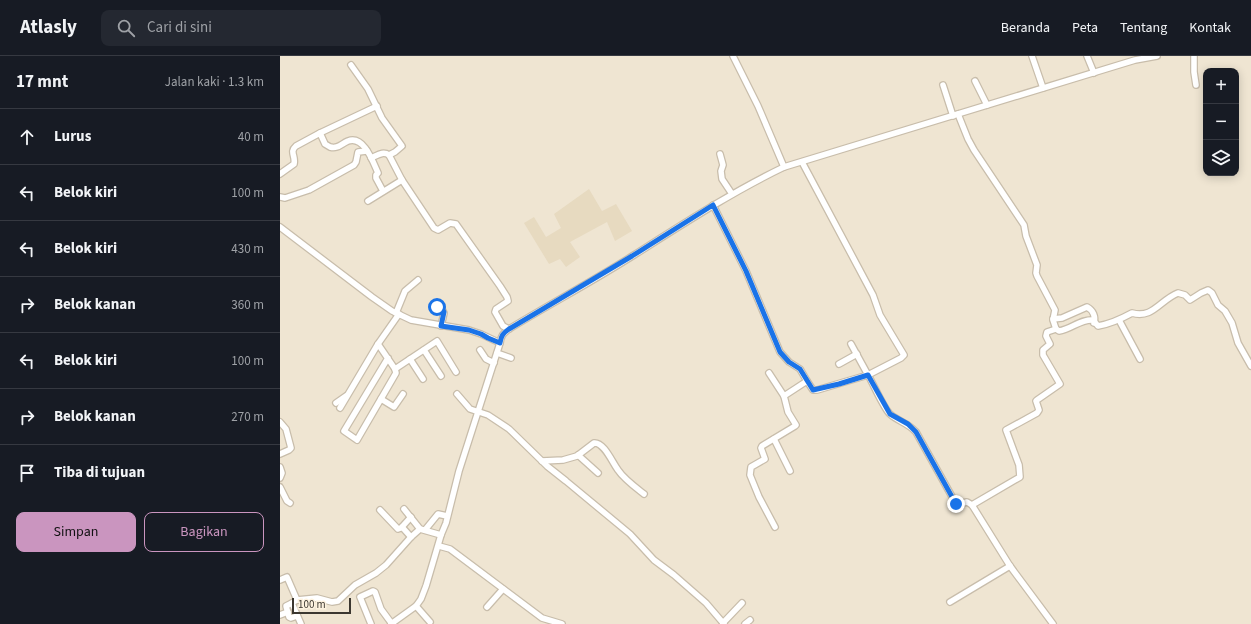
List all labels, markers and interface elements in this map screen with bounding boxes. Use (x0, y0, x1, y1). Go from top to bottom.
search box (101, 10, 381, 46)
text: Atlasly (20, 14, 77, 41)
icon: search (115, 17, 137, 39)
text: Cari di sini (147, 17, 212, 38)
text: Beranda (1001, 18, 1050, 38)
text: Peta (1072, 18, 1098, 38)
text: Tentang (1120, 18, 1167, 38)
text: Kontak (1189, 18, 1231, 38)
map controls (1203, 68, 1239, 176)
button: + (1203, 68, 1239, 104)
text: 17 mnt (16, 70, 68, 94)
text: Jalan kaki · 1.3 km (165, 73, 264, 91)
button: − (1203, 104, 1239, 140)
icon: ahead (16, 126, 38, 148)
text: Lurus (54, 126, 91, 147)
text: 40 m (238, 128, 264, 146)
button: layers (1203, 140, 1239, 176)
icon: left (16, 182, 38, 204)
text: Belok kiri (54, 182, 117, 203)
text: 100 m (231, 184, 264, 202)
icon: left (16, 238, 38, 260)
text: Belok kiri (54, 238, 117, 259)
text: 430 m (231, 240, 264, 258)
icon: right (16, 294, 38, 316)
text: Belok kanan (54, 294, 136, 315)
text: 360 m (231, 296, 264, 314)
route start (428, 298, 446, 316)
icon: left (16, 350, 38, 372)
text: Belok kiri (54, 350, 117, 371)
text: 100 m (231, 352, 264, 370)
icon: right (16, 406, 38, 428)
text: Belok kanan (54, 406, 136, 427)
text: 270 m (231, 408, 264, 426)
icon: arrive (16, 462, 38, 484)
text: Tiba di tujuan (54, 462, 145, 483)
route end (947, 495, 965, 513)
button: Simpan (16, 512, 136, 552)
button: Bagikan (144, 512, 264, 552)
scale bar (292, 596, 351, 615)
text: 100 m (298, 597, 326, 612)

